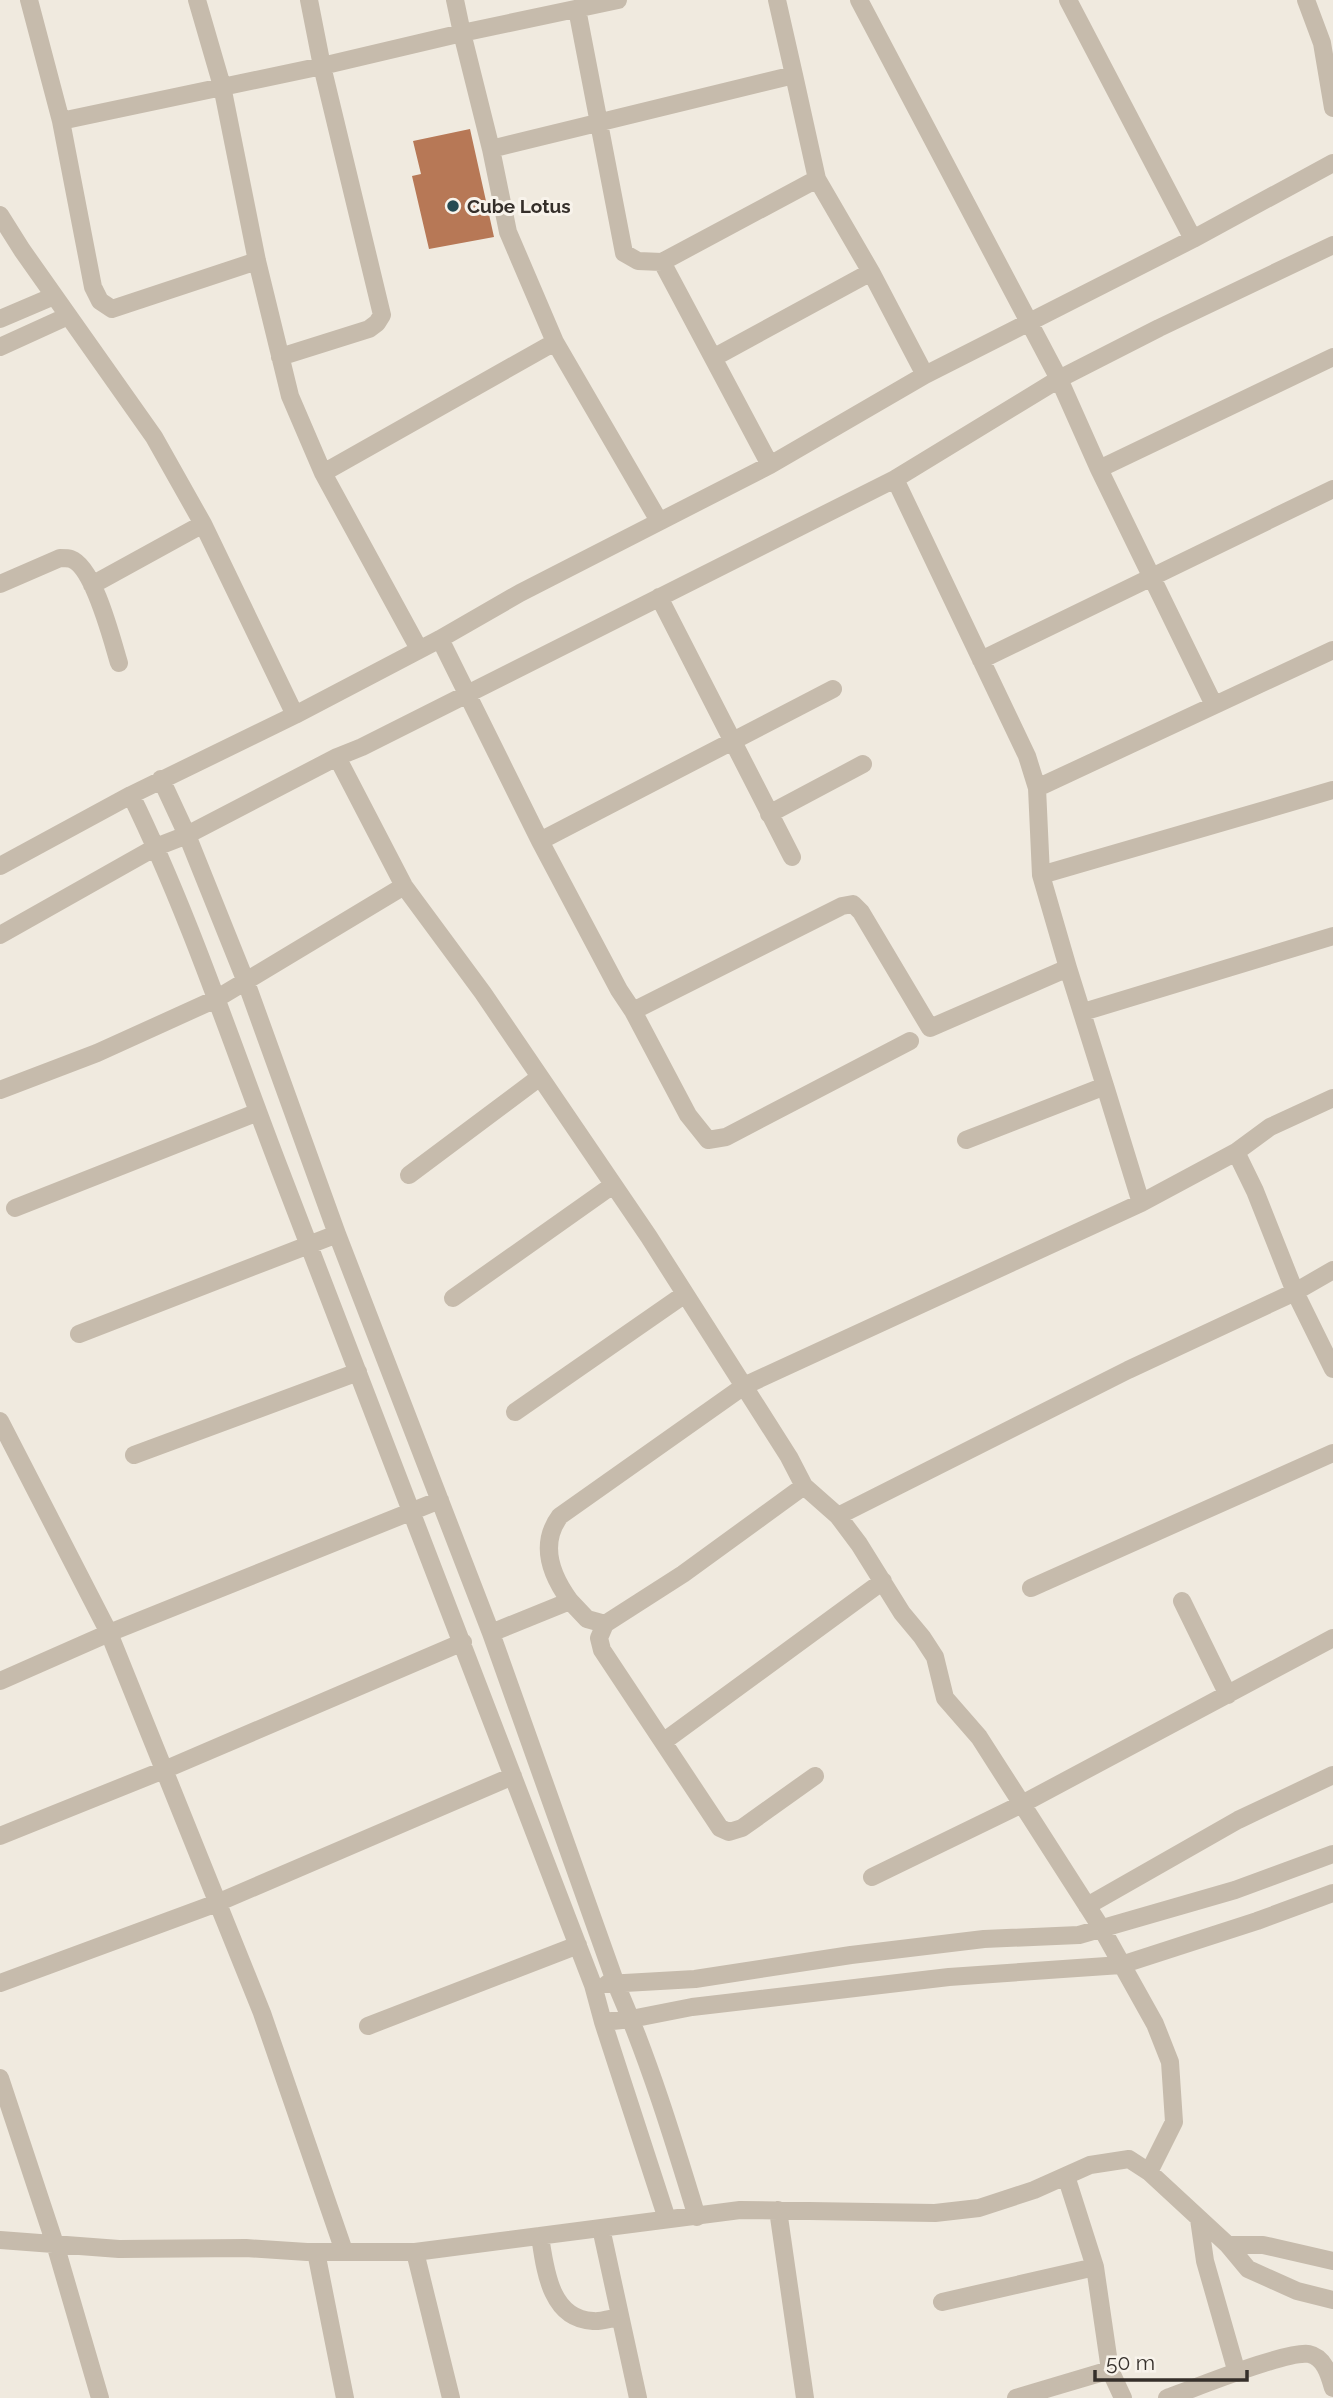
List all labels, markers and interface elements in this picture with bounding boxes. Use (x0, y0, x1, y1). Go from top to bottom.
place label: Cube Lotus (467, 195, 571, 217)
marker: Cube Lotus (445, 198, 461, 214)
scale bar (1095, 2338, 1247, 2382)
text: 50 m (1106, 2350, 1155, 2375)

